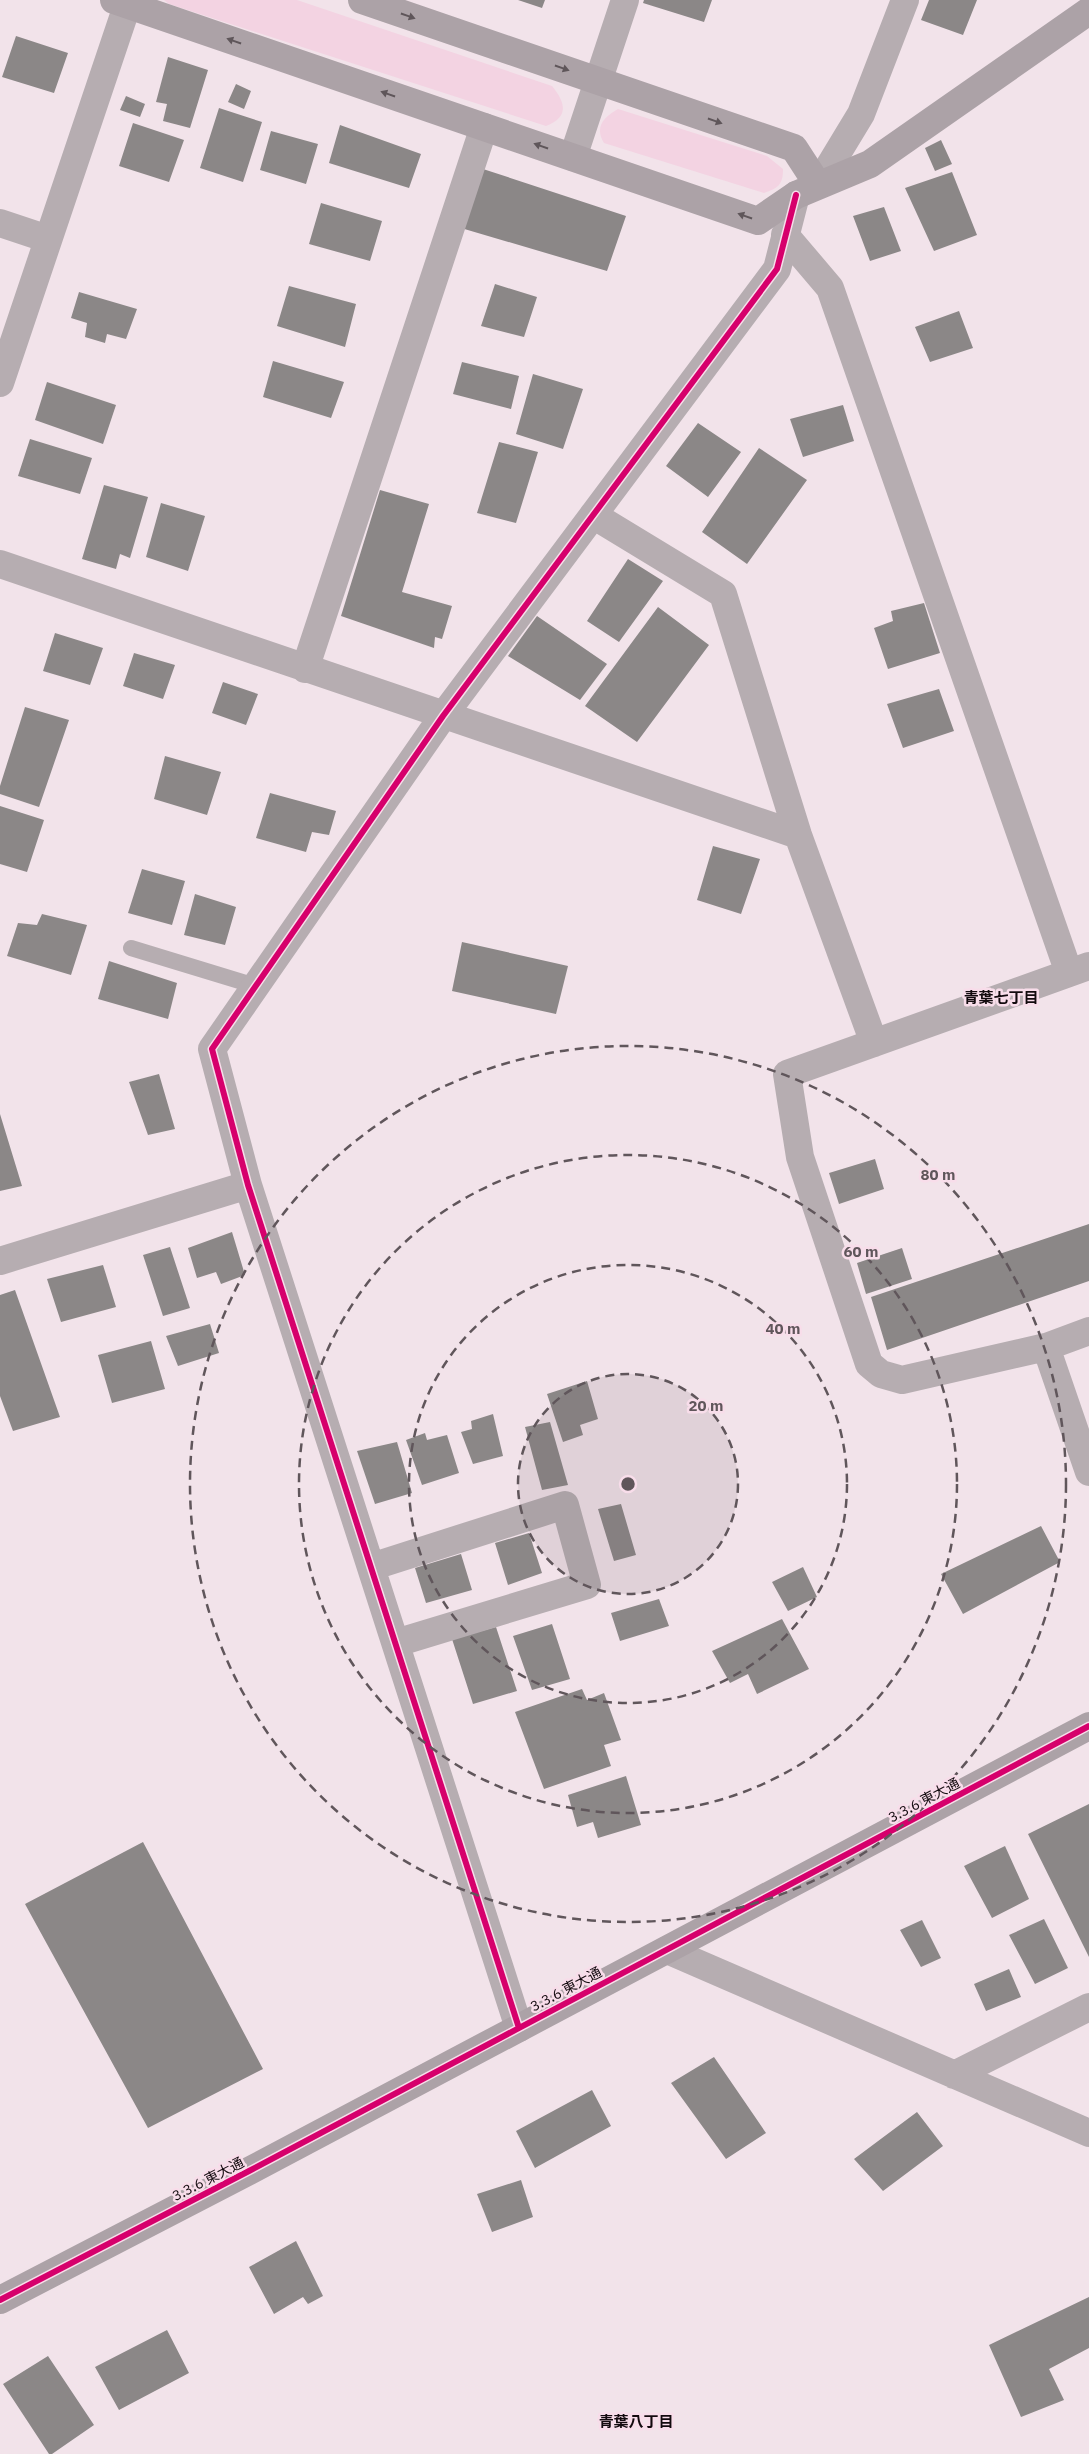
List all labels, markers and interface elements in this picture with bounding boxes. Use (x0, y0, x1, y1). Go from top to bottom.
one-way arrow (401, 12, 416, 20)
one-way arrow (226, 37, 241, 45)
one-way arrow (554, 65, 569, 73)
one-way arrow (380, 89, 395, 97)
one-way arrow (708, 118, 723, 125)
one-way arrow (534, 142, 549, 150)
one-way arrow (737, 212, 752, 219)
district label: 青葉七丁目 (963, 988, 1039, 1007)
text: 80 m (921, 1165, 955, 1184)
text: 60 m (844, 1242, 878, 1261)
text: 40 m (766, 1319, 800, 1338)
text: 20 m (689, 1396, 723, 1415)
centre of rings (619, 1475, 637, 1493)
street label: 3.3.6 東大通 (885, 1774, 963, 1826)
street label: 3.3.6 東大通 (527, 1963, 605, 2015)
street label: 3.3.6 東大通 (169, 2153, 247, 2205)
district label: 青葉八丁目 (598, 2412, 674, 2431)

